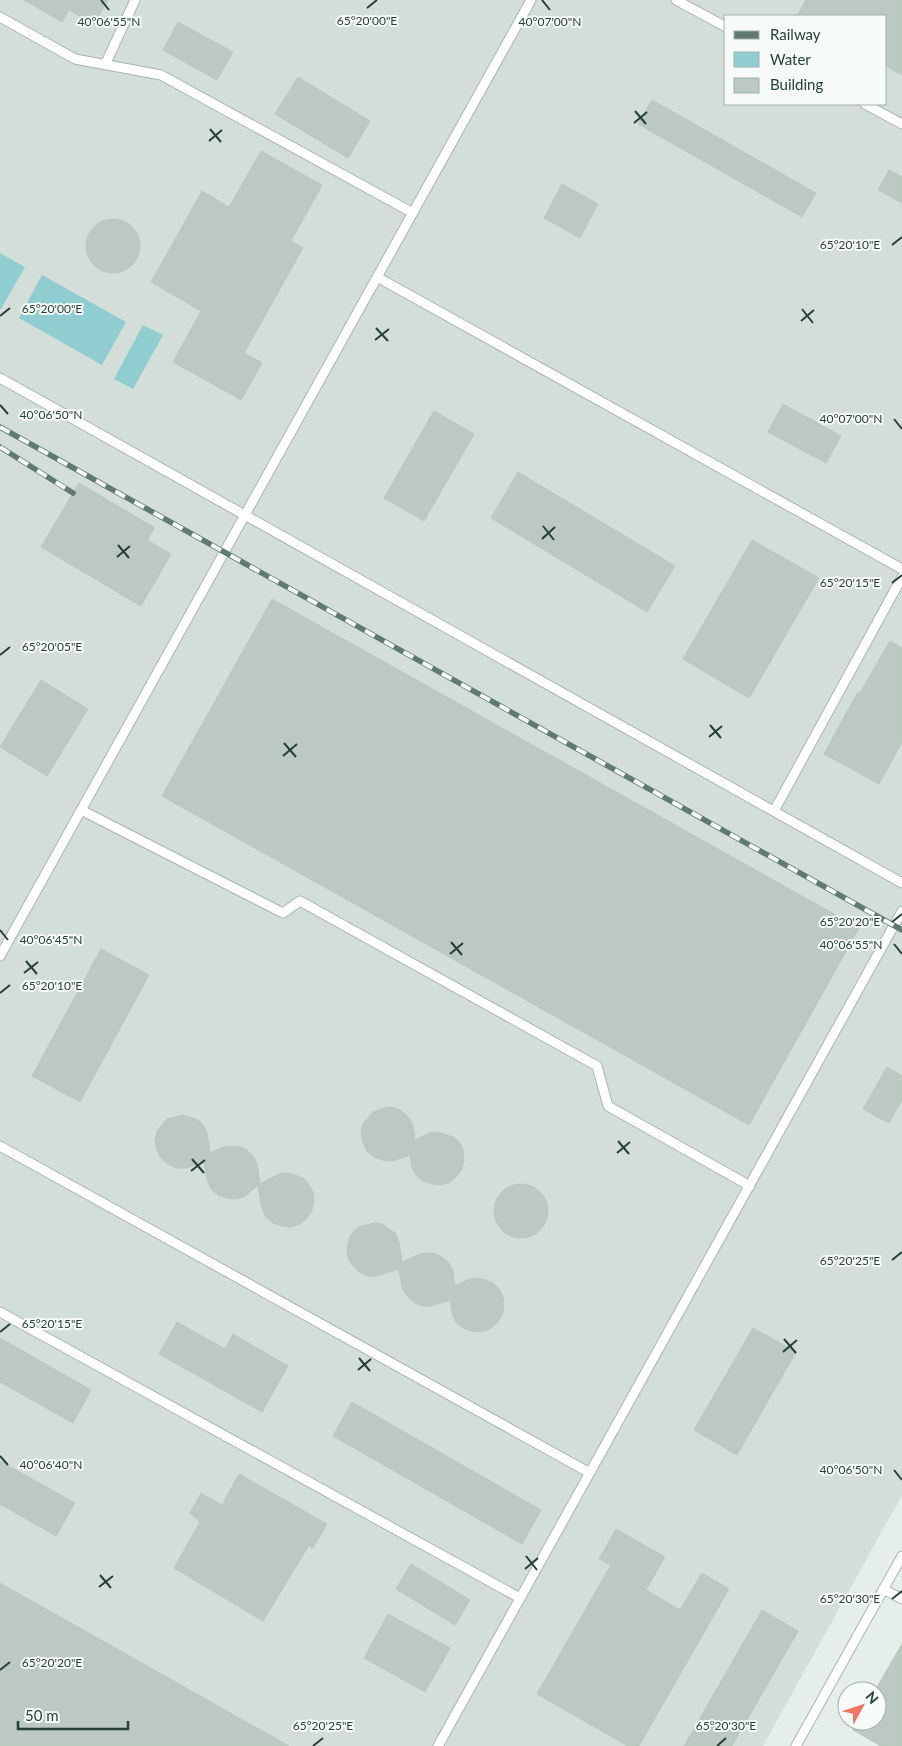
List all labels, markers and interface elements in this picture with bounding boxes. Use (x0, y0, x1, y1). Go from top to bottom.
text: 65°20'00"E (337, 13, 397, 28)
text: 40°06'55"N (78, 14, 140, 29)
text: 40°07'00"N (519, 14, 581, 29)
legend (724, 15, 887, 105)
text: Railway (770, 25, 821, 43)
text: Water (770, 50, 811, 68)
text: Building (770, 75, 823, 93)
text: 65°20'10"E (820, 237, 880, 252)
text: 65°20'00"E (22, 301, 82, 316)
text: 40°06'50"N (20, 407, 82, 422)
text: 40°07'00"N (820, 411, 882, 426)
text: 65°20'15"E (820, 575, 880, 590)
text: 65°20'05"E (22, 639, 82, 654)
text: 65°20'20"E (820, 914, 880, 929)
text: 40°06'45"N (20, 932, 82, 947)
text: 40°06'55"N (820, 937, 882, 952)
text: 65°20'10"E (22, 978, 82, 993)
text: 65°20'25"E (820, 1253, 880, 1268)
text: 65°20'15"E (22, 1316, 82, 1331)
text: 40°06'40"N (20, 1457, 82, 1472)
text: 40°06'50"N (820, 1462, 882, 1477)
text: 65°20'30"E (820, 1591, 880, 1606)
text: 65°20'20"E (22, 1655, 82, 1670)
north arrow (837, 1681, 887, 1731)
text: N (862, 1688, 882, 1707)
scale bar (18, 1698, 128, 1730)
text: 50 m (25, 1706, 59, 1724)
text: 65°20'25"E (293, 1718, 353, 1733)
text: 65°20'30"E (696, 1718, 756, 1733)

